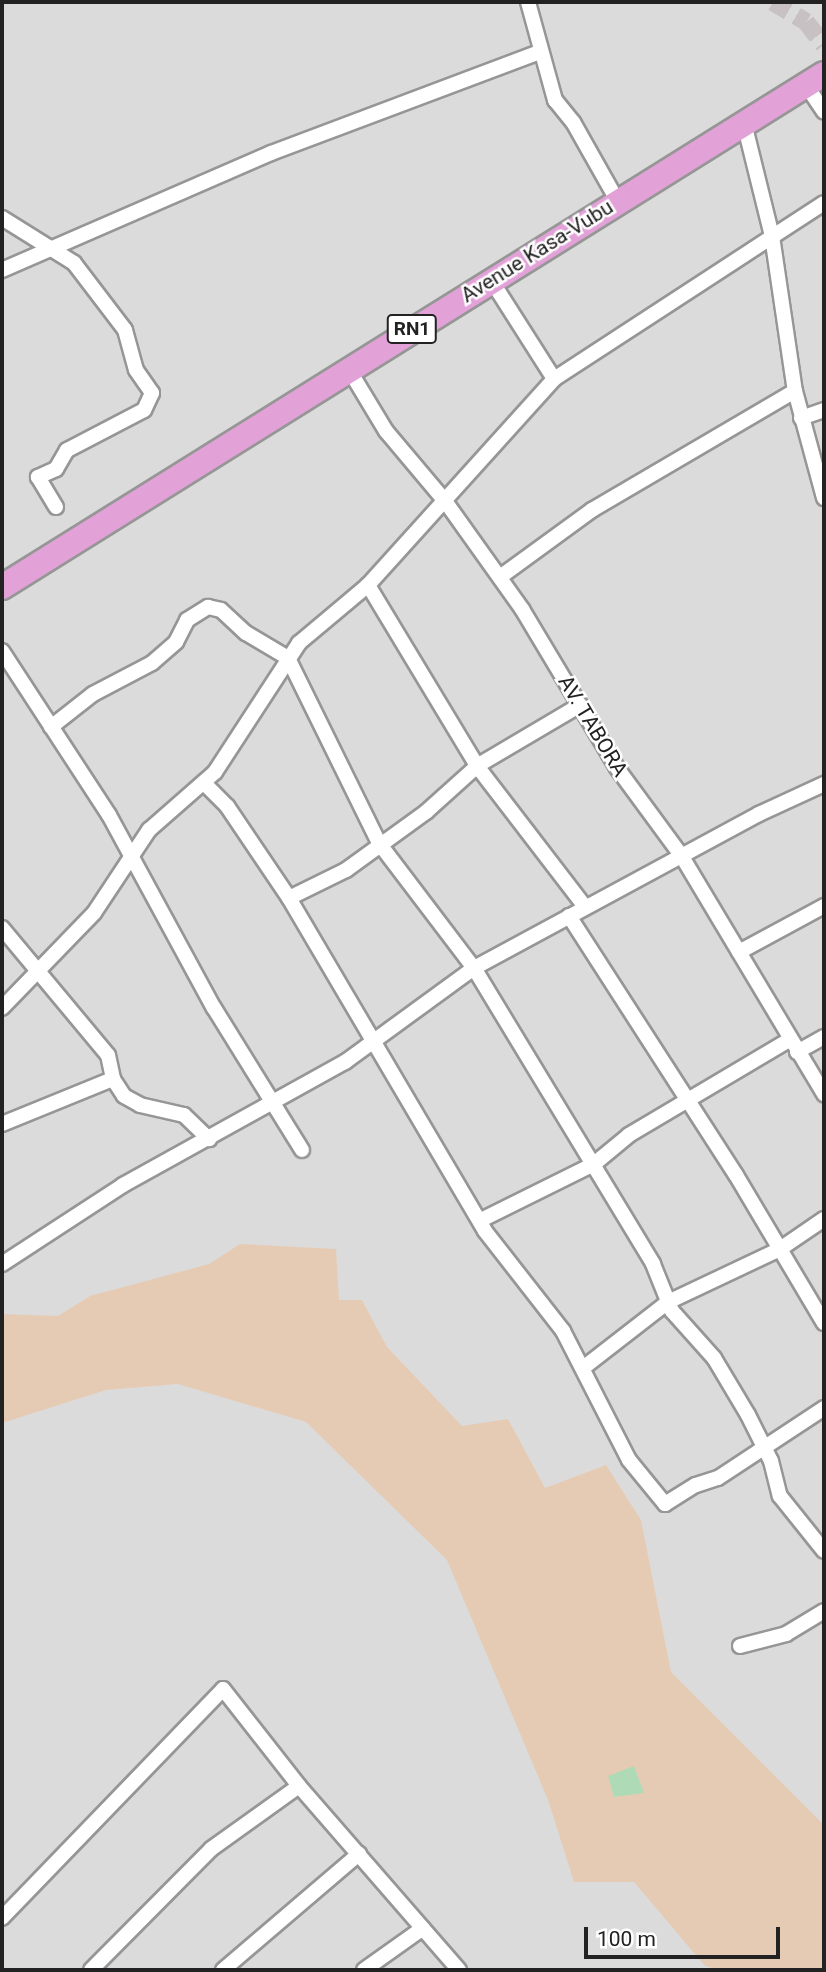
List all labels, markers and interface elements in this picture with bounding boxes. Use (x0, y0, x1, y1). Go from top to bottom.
street label: Avenue Kasa-Vubu (456, 194, 618, 308)
road number: RN1 (386, 314, 438, 344)
street label: AV. TABORA (553, 671, 633, 781)
scale bar (588, 1912, 784, 1956)
text: 100 m (597, 1927, 656, 1951)

